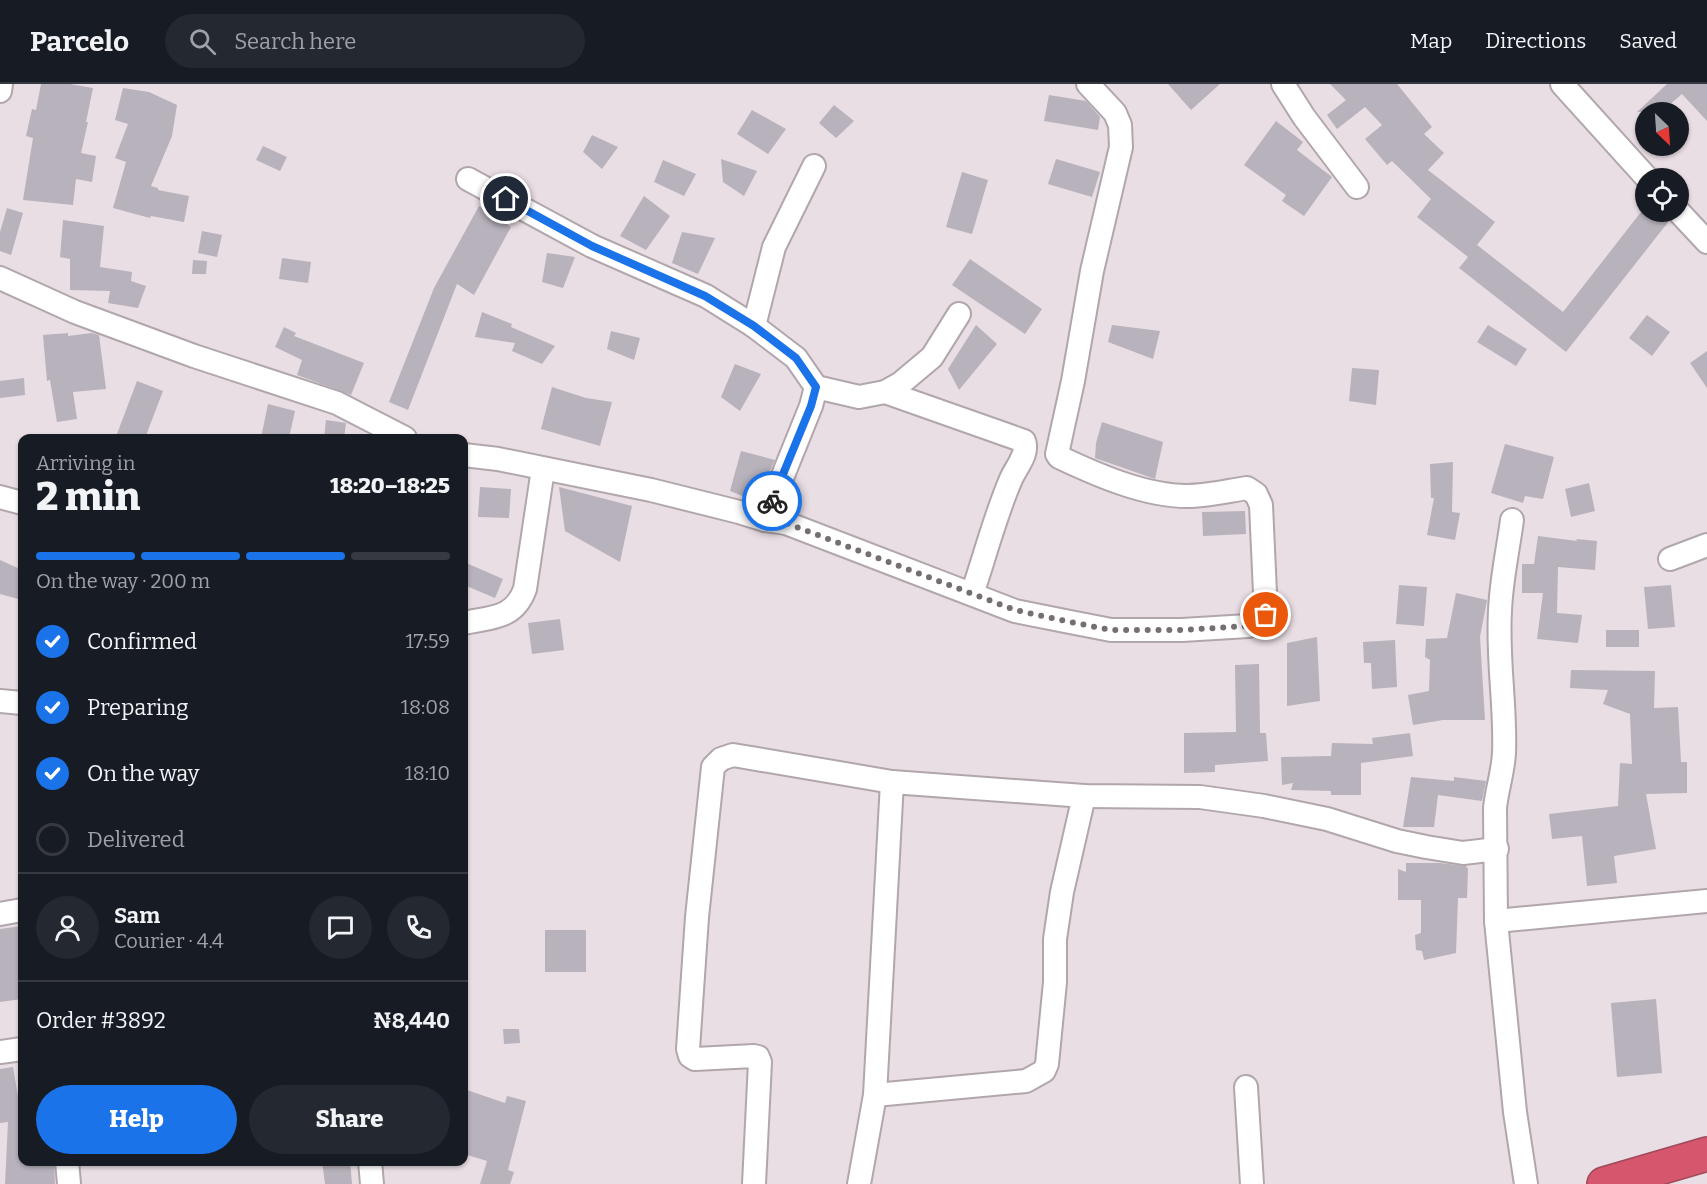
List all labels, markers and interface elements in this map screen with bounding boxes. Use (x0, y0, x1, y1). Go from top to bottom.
search box (165, 14, 585, 68)
text: Parcelo (30, 25, 129, 58)
icon: search (186, 25, 219, 58)
text: Search here (234, 28, 356, 55)
text: Map (1410, 28, 1452, 54)
text: Directions (1485, 28, 1586, 54)
text: Saved (1619, 28, 1677, 54)
north arrow (1635, 102, 1689, 156)
map controls (1635, 102, 1689, 222)
button: locate (1635, 168, 1689, 222)
pin (480, 173, 531, 224)
icon: home (489, 182, 522, 215)
text: Arriving in (36, 451, 135, 475)
courier (742, 471, 802, 531)
text: 18:20–18:25 (330, 472, 450, 499)
text: 2 min (36, 474, 140, 520)
icon: bike (756, 485, 789, 518)
text: On the way · 200 m (36, 569, 210, 593)
pin (1240, 589, 1291, 640)
icon: bag (1249, 598, 1282, 631)
icon: check (36, 625, 69, 658)
text: Confirmed (87, 628, 197, 655)
text: 17:59 (406, 629, 450, 653)
icon: check (36, 691, 69, 724)
text: Preparing (87, 694, 189, 721)
text: 18:08 (401, 695, 450, 719)
icon: check (36, 757, 69, 790)
text: On the way (87, 760, 199, 787)
text: 18:10 (405, 761, 450, 785)
text: Delivered (87, 826, 185, 853)
button: person (36, 896, 99, 959)
button: chat (309, 896, 372, 959)
button: phone (387, 896, 450, 959)
text: Sam (114, 902, 160, 929)
text: Courier · 4.4 (114, 929, 224, 953)
text: Order #3892 (36, 1007, 166, 1034)
text: ₦8,440 (373, 1007, 450, 1034)
button: Help (36, 1085, 237, 1154)
button: Share (249, 1085, 450, 1154)

